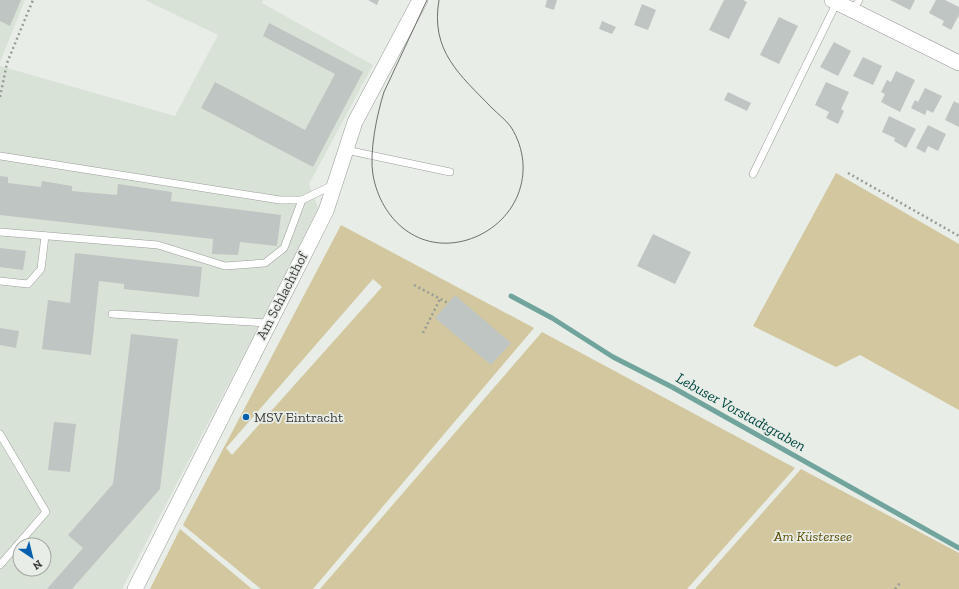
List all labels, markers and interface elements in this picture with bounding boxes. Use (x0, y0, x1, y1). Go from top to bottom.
street label: Am Schlachthof (253, 248, 312, 342)
water label: Lebuser Vorstadtgraben (673, 369, 809, 455)
place label: MSV Eintracht (254, 409, 344, 426)
marker: MSV Eintracht (241, 412, 251, 422)
park label: Am Küstersee (773, 528, 852, 545)
north arrow (12, 537, 52, 577)
text: N (30, 557, 45, 573)

